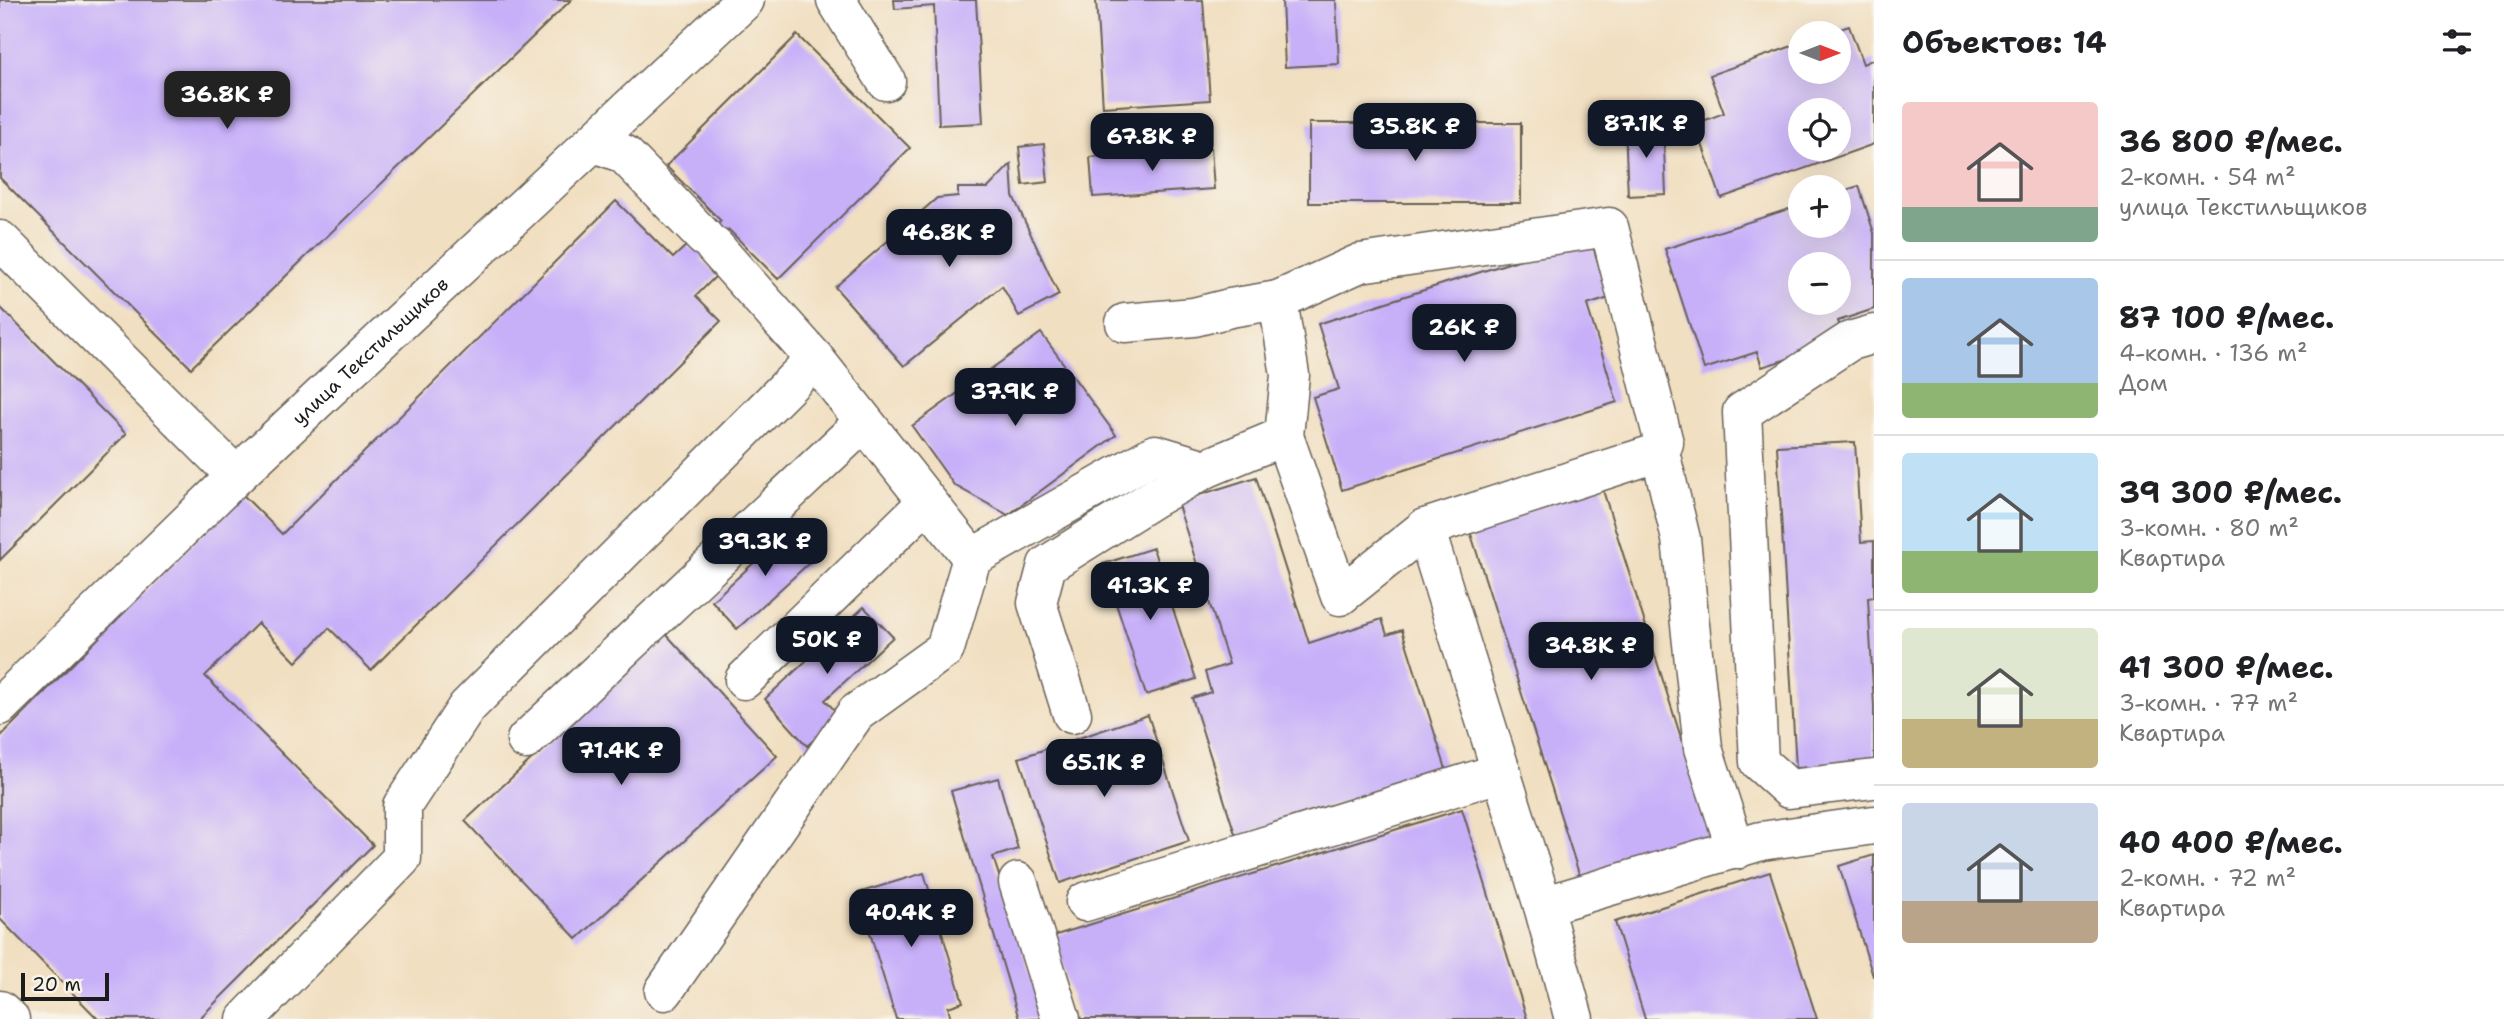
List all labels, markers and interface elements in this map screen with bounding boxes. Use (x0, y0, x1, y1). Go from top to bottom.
north arrow (1788, 21, 1852, 84)
map controls (1788, 21, 1851, 315)
text: Объектов: 14 (1902, 22, 2107, 63)
icon: filters (2438, 23, 2476, 61)
pin: 36.8K ₽ (162, 72, 292, 131)
text: 36.8K ₽ (180, 79, 274, 109)
button: locate (1788, 98, 1851, 161)
pin: 87.1K ₽ (1581, 100, 1711, 160)
pin: 35.8K ₽ (1350, 104, 1480, 163)
text: 87.1K ₽ (1604, 108, 1688, 138)
text: 35.8K ₽ (1369, 111, 1461, 141)
pin: 67.8K ₽ (1087, 114, 1217, 173)
text: 67.8K ₽ (1107, 121, 1197, 151)
text: 36 800 ₽/мес. (2119, 121, 2343, 162)
icon: home (1958, 130, 2042, 214)
text: 2-комн. · 54 m² (2119, 162, 2296, 192)
button: + (1788, 175, 1851, 238)
text: улица Текстильщиков (2119, 192, 2367, 222)
pin: 46.8K ₽ (884, 210, 1014, 269)
text: 46.8K ₽ (902, 217, 996, 247)
button: − (1788, 252, 1851, 315)
street label: улица Текстильщиков (286, 271, 454, 430)
text: 87 100 ₽/мес. (2119, 297, 2334, 338)
pin: 26K ₽ (1415, 304, 1513, 364)
icon: home (1958, 306, 2042, 390)
text: 26K ₽ (1428, 312, 1500, 342)
text: 4-комн. · 136 m² (2119, 338, 2308, 368)
pin: 37.9K ₽ (950, 368, 1080, 428)
text: Дом (2119, 368, 2168, 398)
text: 37.9K ₽ (971, 376, 1059, 406)
text: 39 300 ₽/мес. (2119, 472, 2342, 513)
icon: home (1958, 481, 2042, 565)
text: 3-комн. · 80 m² (2119, 513, 2299, 543)
pin: 39.3K ₽ (700, 518, 830, 578)
text: 39.3K ₽ (718, 526, 812, 556)
text: Квартира (2119, 543, 2225, 573)
pin: 41.3K ₽ (1085, 562, 1215, 622)
text: 41.3K ₽ (1107, 570, 1193, 600)
pin: 50K ₽ (778, 616, 876, 676)
pin: 34.8K ₽ (1526, 622, 1656, 682)
text: 50K ₽ (792, 624, 862, 654)
text: 34.8K ₽ (1545, 630, 1637, 660)
text: 41 300 ₽/мес. (2119, 647, 2334, 688)
icon: home (1958, 656, 2042, 740)
text: 3-комн. · 77 m² (2119, 688, 2298, 718)
text: Квартира (2119, 718, 2225, 748)
pin: 71.4K ₽ (556, 728, 686, 787)
text: 71.4K ₽ (578, 735, 664, 765)
pin: 65.1K ₽ (1039, 740, 1169, 799)
text: 65.1K ₽ (1062, 747, 1146, 777)
text: 40 400 ₽/мес. (2119, 822, 2343, 863)
icon: home (1958, 831, 2042, 915)
text: 2-комн. · 72 m² (2119, 863, 2296, 893)
pin: 40.4K ₽ (846, 890, 976, 949)
text: Квартира (2119, 893, 2225, 923)
text: 40.4K ₽ (865, 897, 957, 927)
scale bar (21, 970, 108, 1002)
text: 20 m (32, 972, 81, 997)

